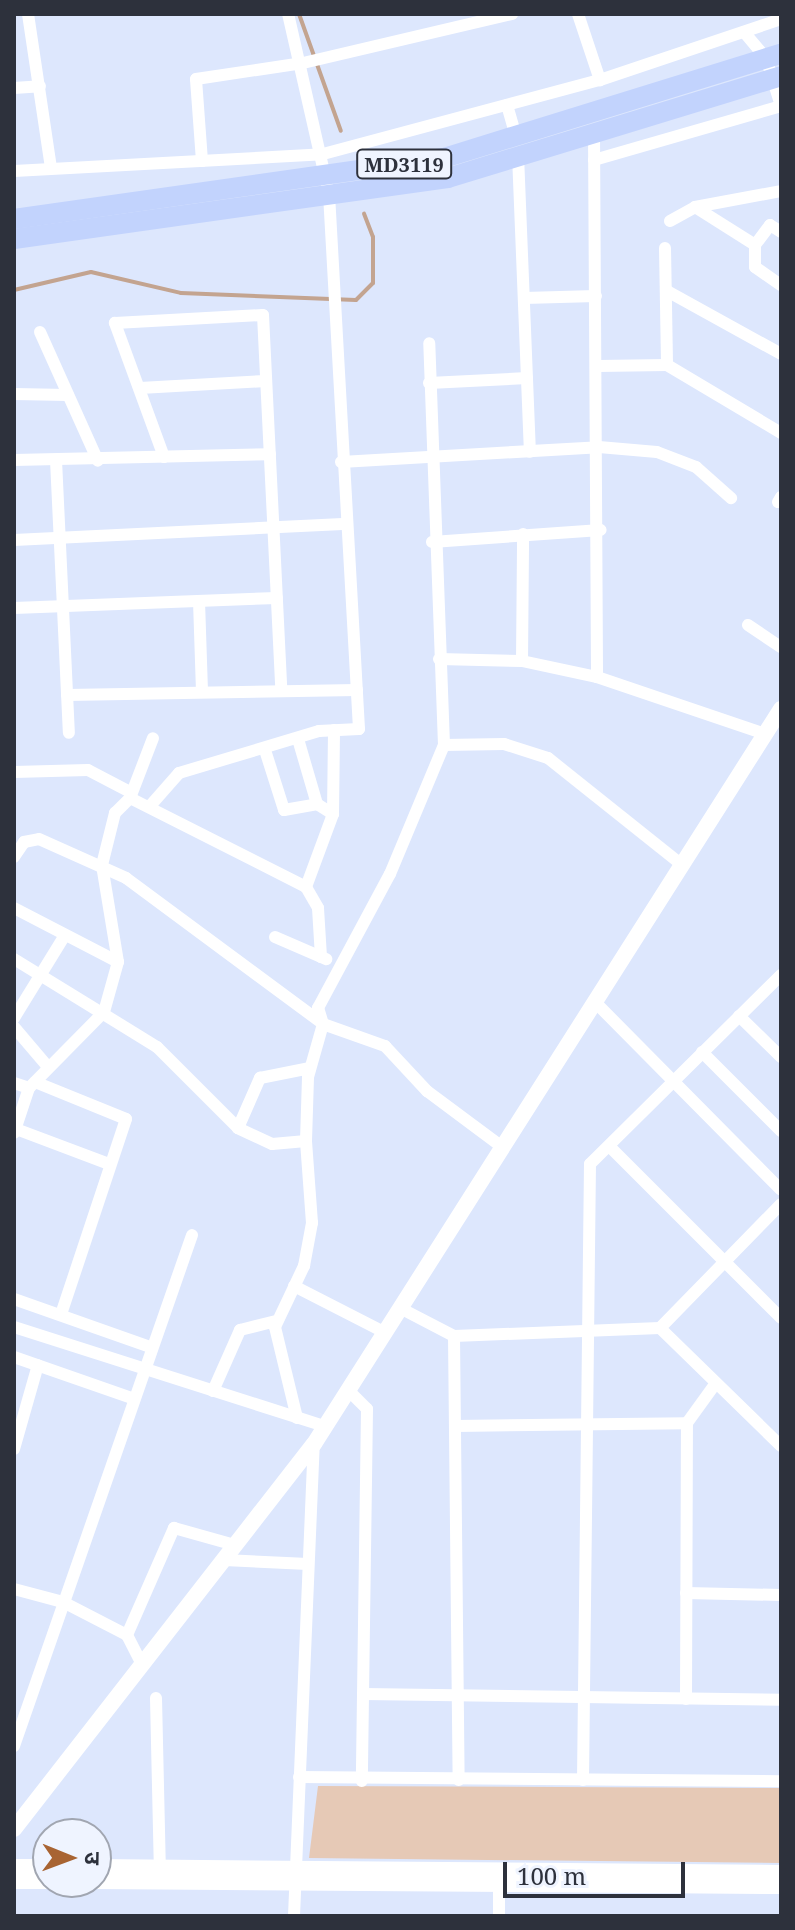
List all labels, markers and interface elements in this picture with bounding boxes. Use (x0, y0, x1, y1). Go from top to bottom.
road number: MD3119 (356, 148, 452, 180)
north arrow (32, 1818, 112, 1898)
scale bar (507, 1846, 689, 1896)
text: उ (79, 1852, 109, 1865)
text: 100 m (517, 1859, 586, 1892)

